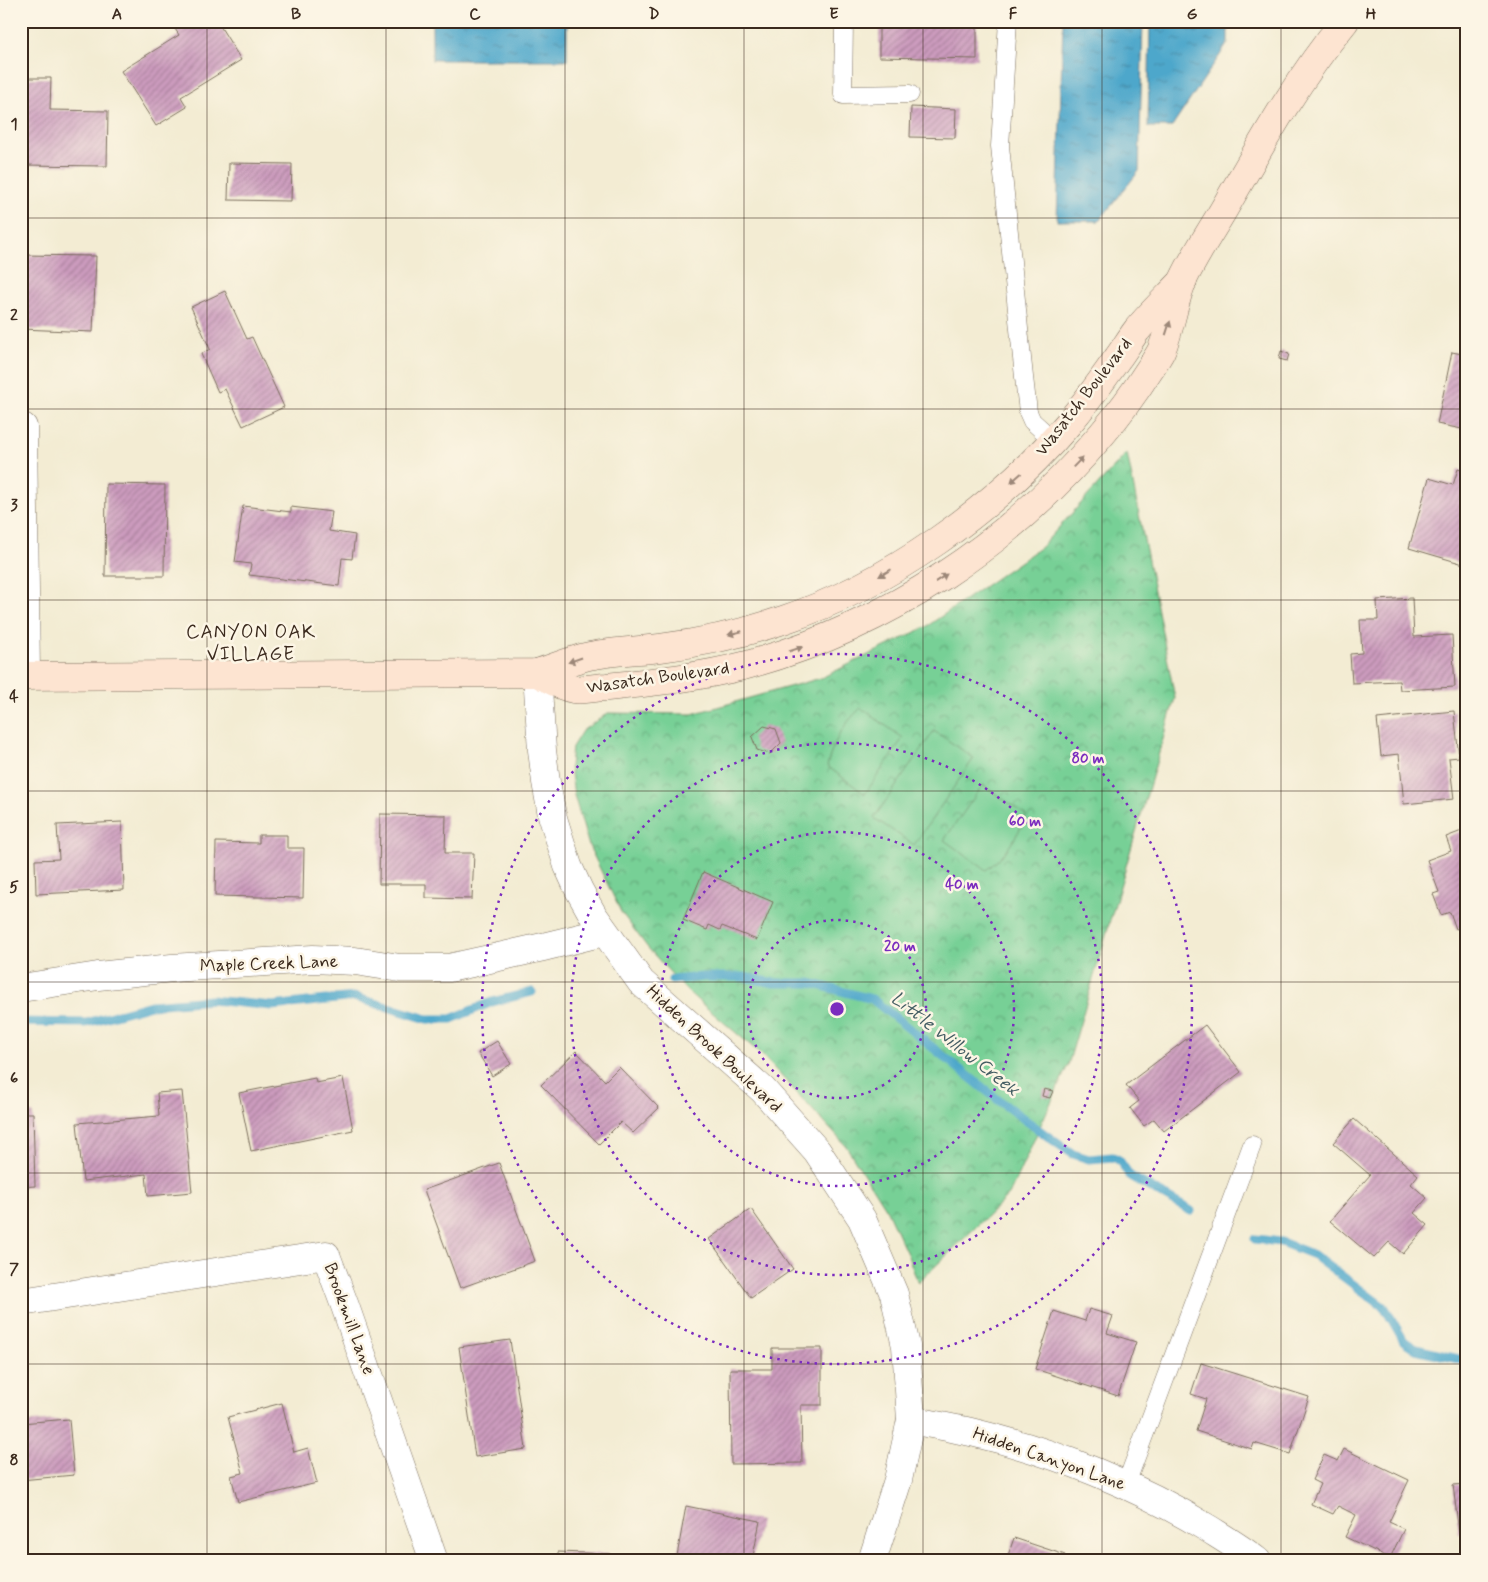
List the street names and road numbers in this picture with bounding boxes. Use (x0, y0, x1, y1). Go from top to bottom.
street label: Wasatch Boulevard (1030, 333, 1138, 461)
street label: Wasatch Boulevard (585, 656, 731, 700)
street label: Maple Creek Lane (200, 950, 338, 978)
street label: Hidden Brook Boulevard (641, 980, 787, 1118)
street label: Brookmill Lane (318, 1260, 380, 1378)
street label: Hidden Canyon Lane (969, 1422, 1129, 1496)

